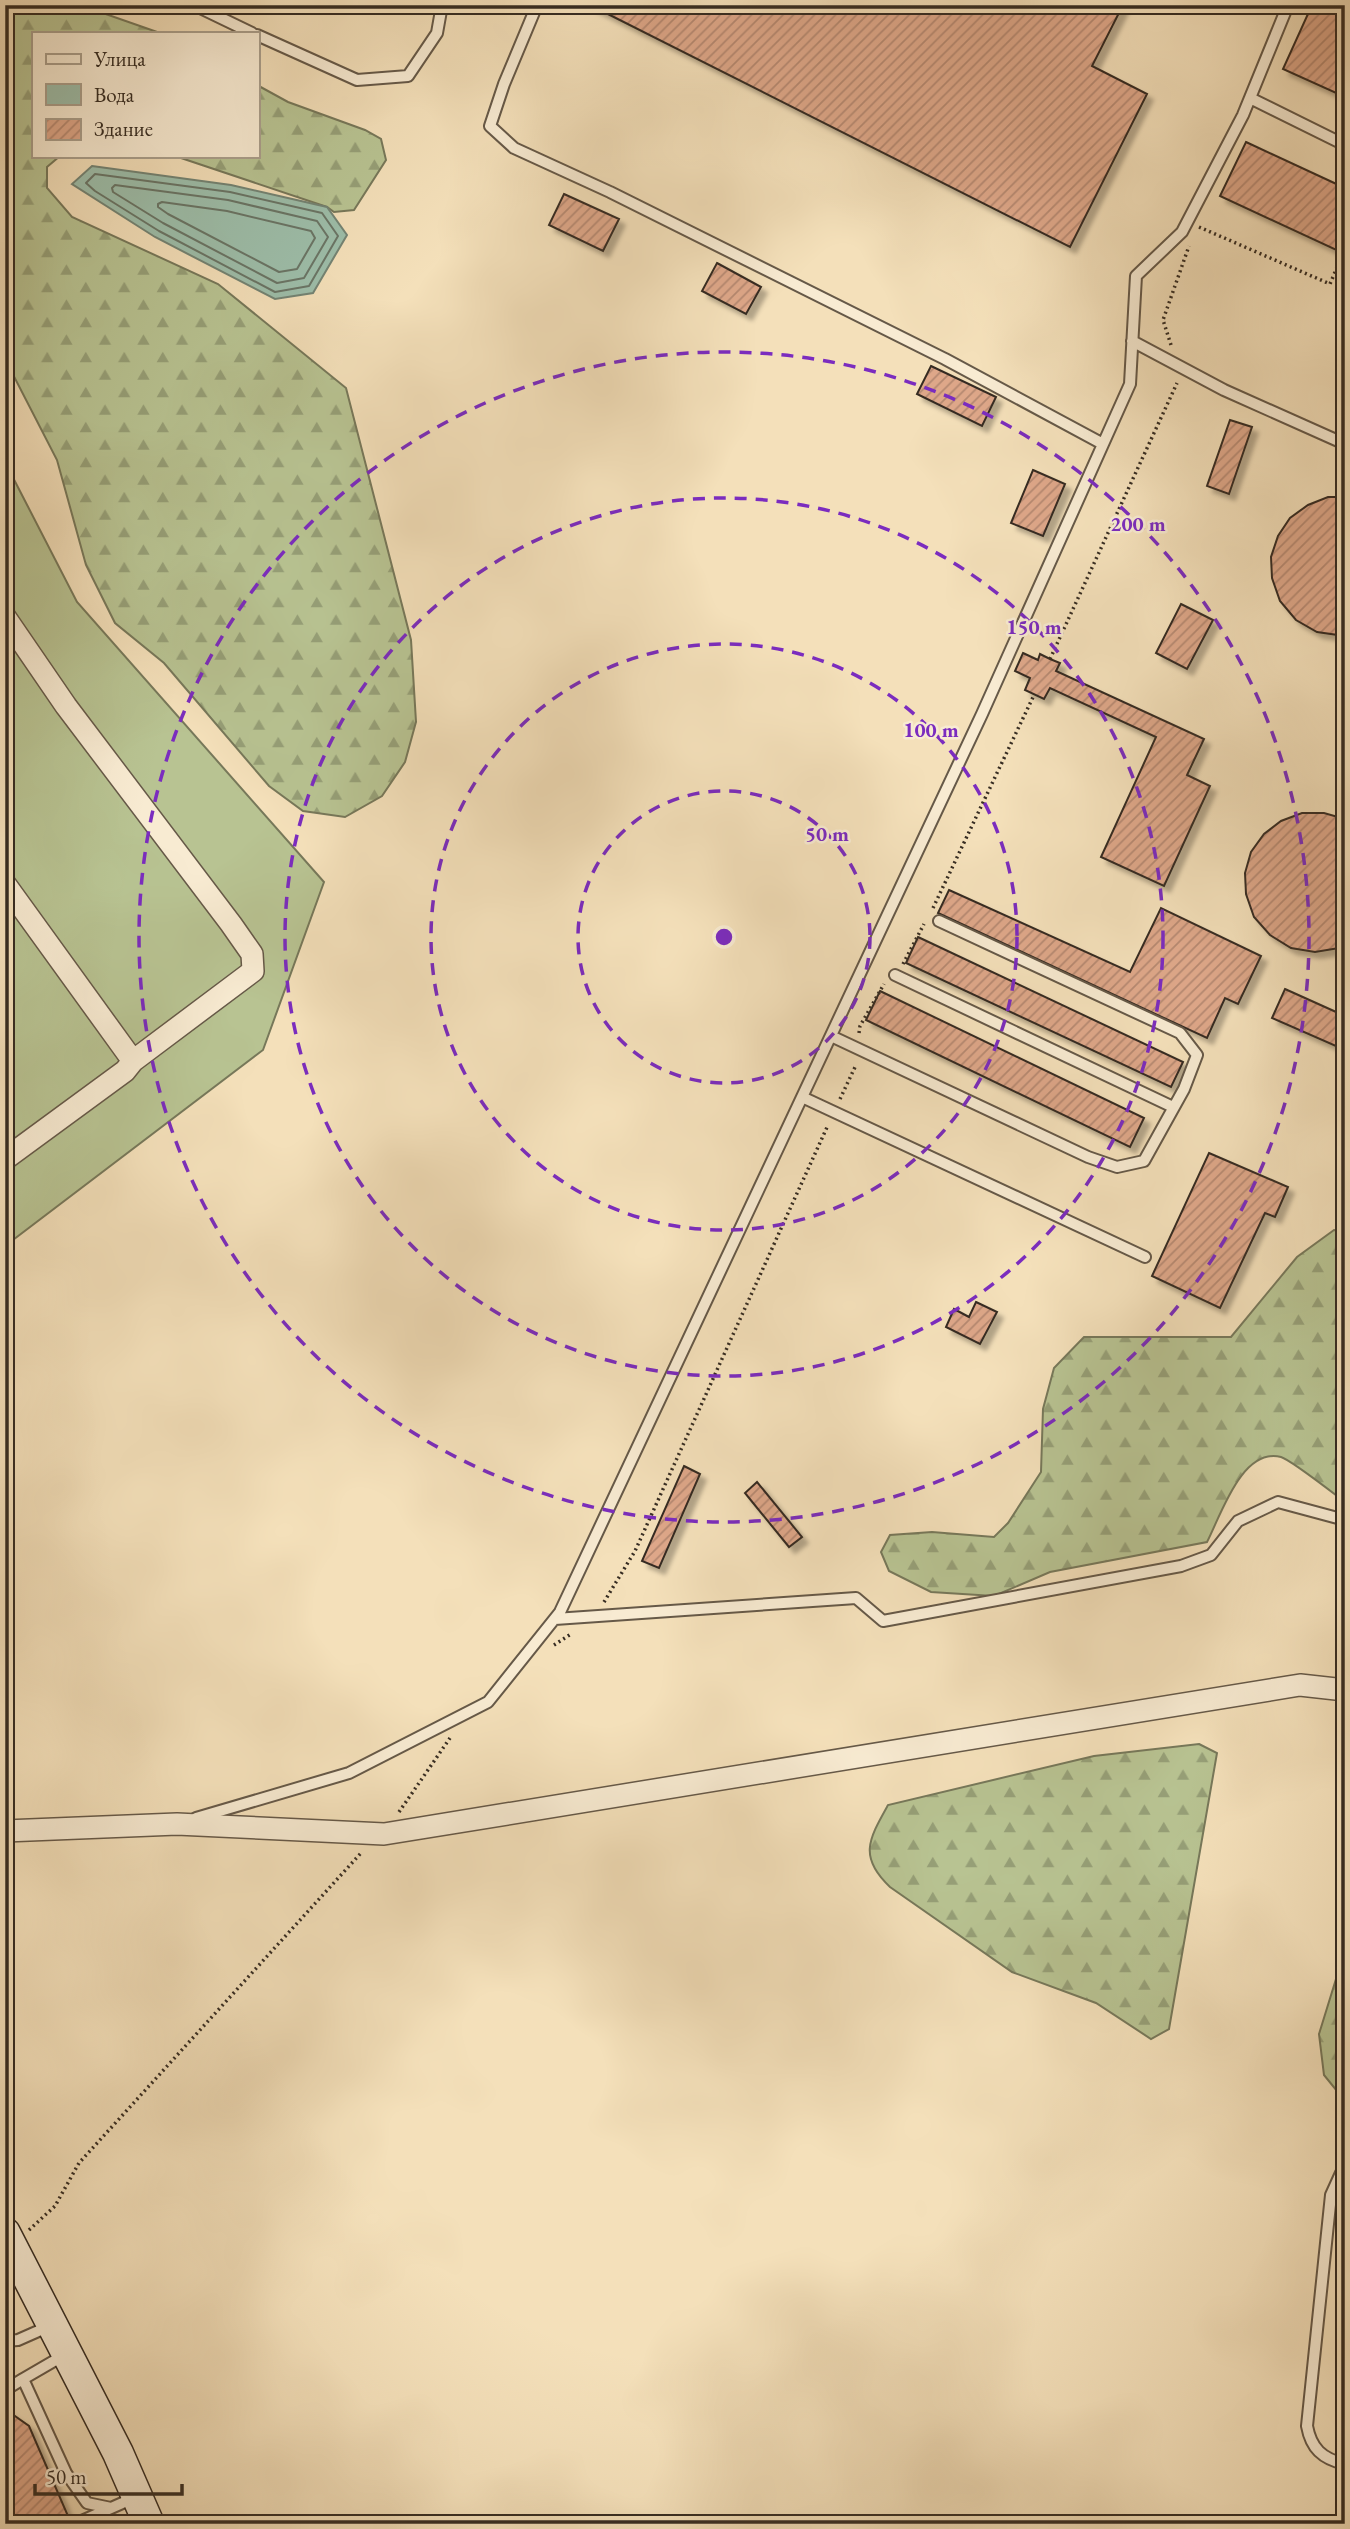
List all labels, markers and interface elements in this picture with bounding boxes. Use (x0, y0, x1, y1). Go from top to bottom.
legend (32, 32, 259, 158)
text: Улица (93, 45, 146, 72)
text: Вода (94, 81, 135, 108)
text: Здание (94, 115, 153, 142)
text: 200 m (1110, 510, 1166, 537)
text: 150 m (1006, 613, 1062, 640)
text: 100 m (903, 716, 959, 743)
text: 50 m (805, 820, 849, 847)
centre of rings (712, 925, 736, 949)
scale bar (35, 2452, 182, 2496)
text: 50 m (46, 2463, 87, 2490)

